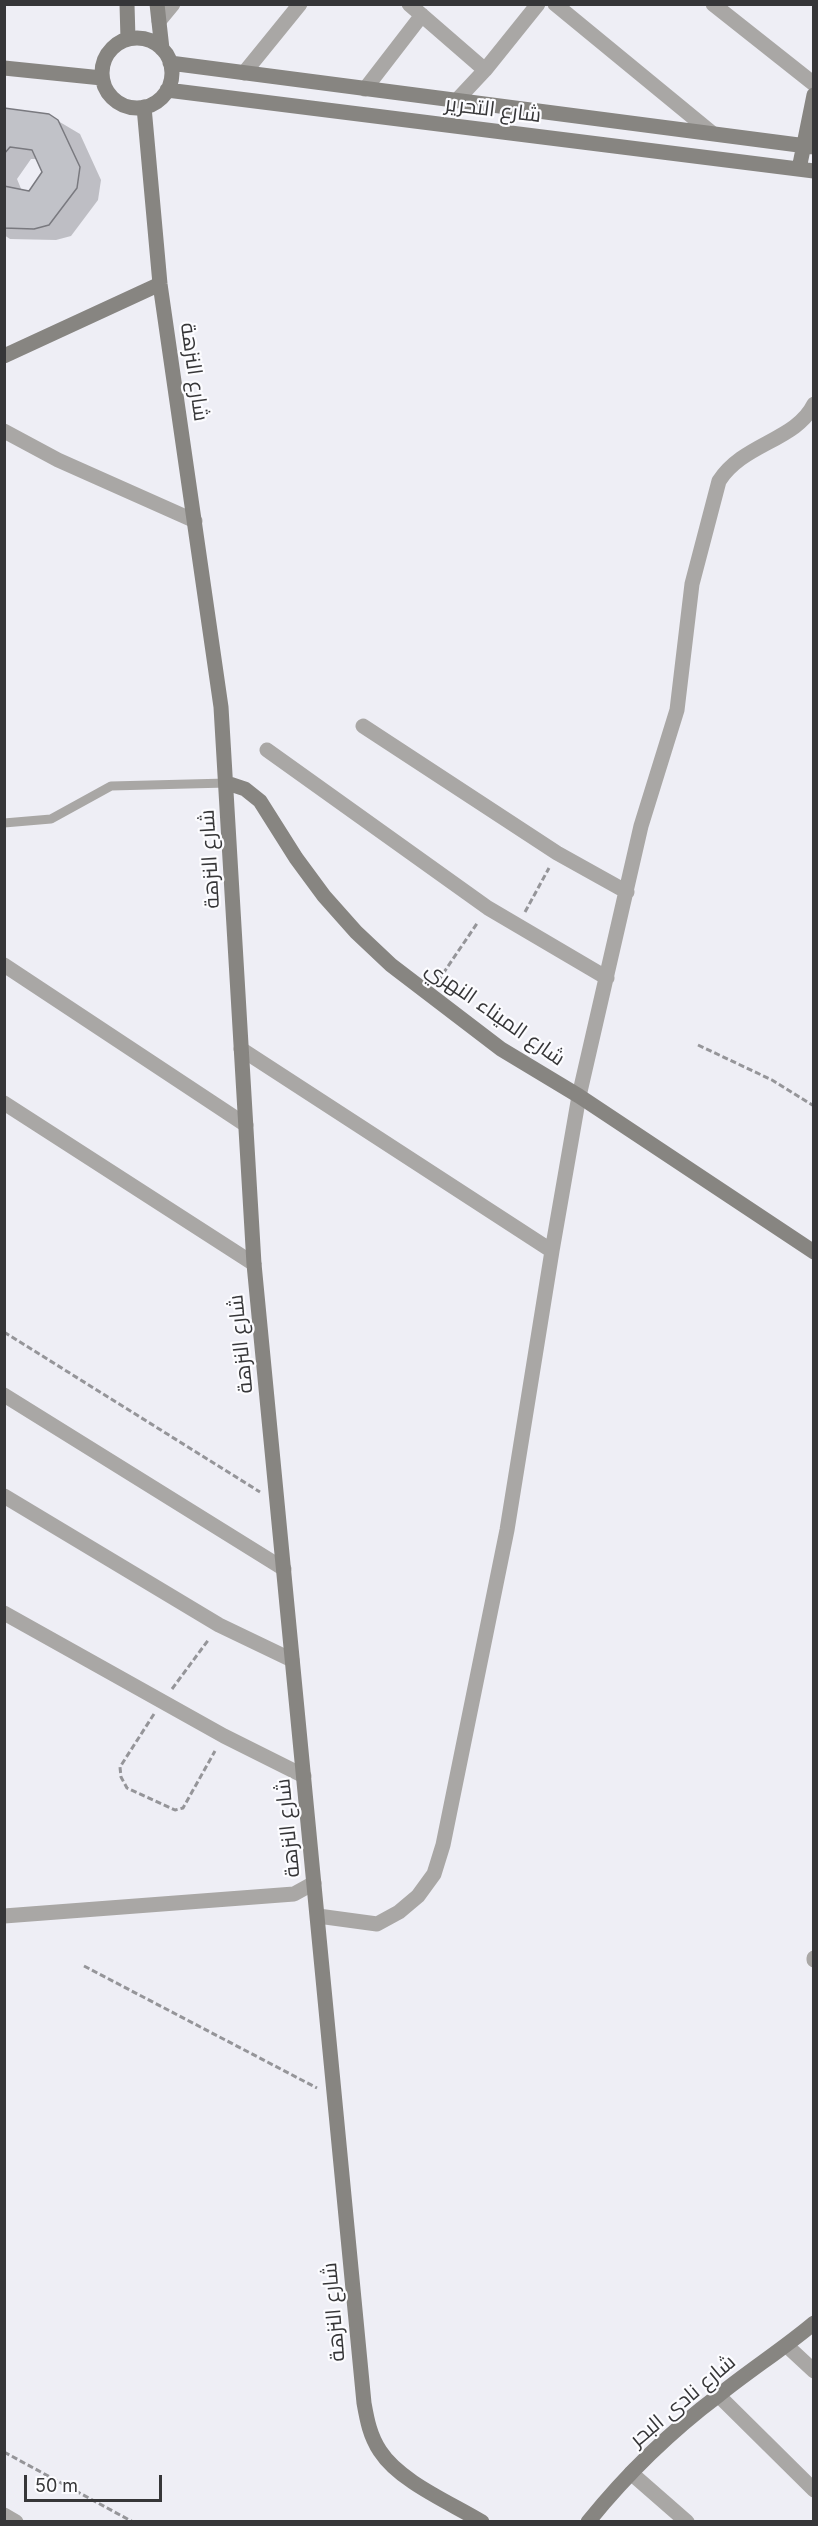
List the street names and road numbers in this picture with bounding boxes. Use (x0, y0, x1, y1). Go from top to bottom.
street label: شارع التحرير (443, 92, 543, 128)
street label: شارع النزهة (175, 321, 213, 423)
street label: شارع النزهة (195, 809, 225, 909)
street label: شارع الميناء النهري (420, 956, 570, 1072)
street label: شارع النزهة (223, 1293, 259, 1395)
street label: شارع النزهة (270, 1777, 306, 1879)
street label: شارع النزهة (317, 2261, 351, 2363)
street label: شارع نادى البحر (625, 2350, 741, 2452)

